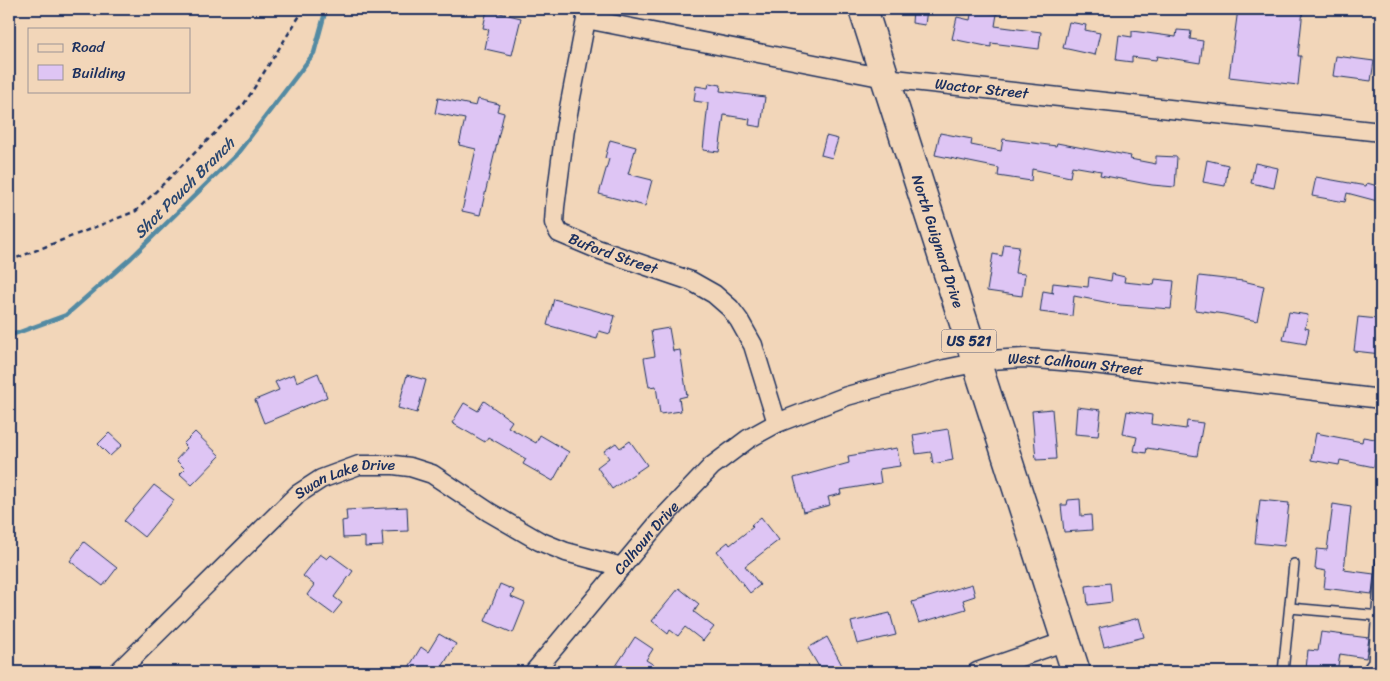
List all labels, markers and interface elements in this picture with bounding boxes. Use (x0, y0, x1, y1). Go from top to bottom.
legend (28, 28, 190, 92)
text: Road (72, 34, 105, 60)
text: Building (72, 60, 126, 86)
street label: Wactor Street (934, 71, 1031, 107)
water label: Shot Pouch Branch (126, 129, 243, 246)
street label: North Guignard Drive (904, 171, 971, 311)
street label: Buford Street (564, 225, 662, 282)
road number: US 521 (942, 330, 996, 352)
street label: West Calhoun Street (1007, 345, 1145, 383)
street label: Swan Lake Drive (289, 452, 396, 506)
street label: Calhoun Drive (607, 495, 686, 581)

